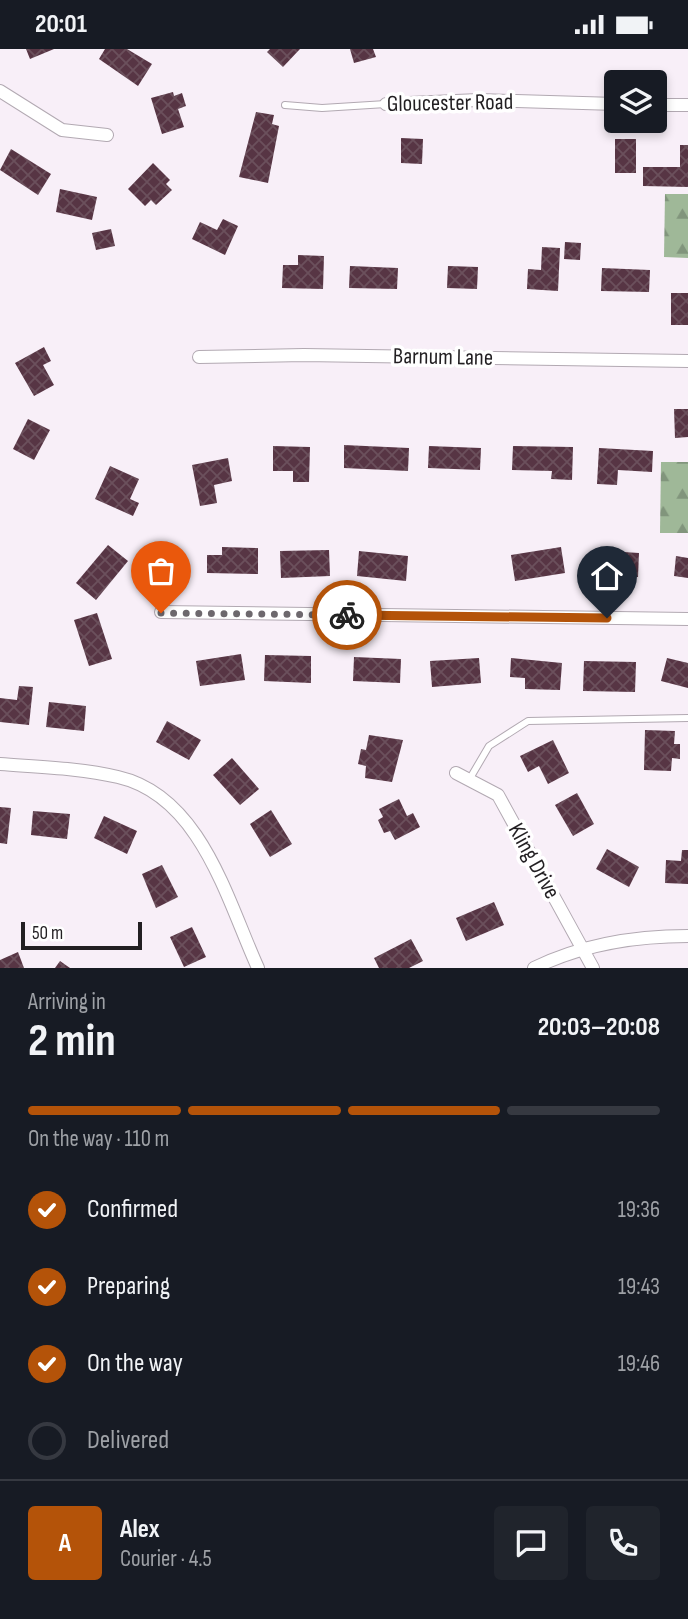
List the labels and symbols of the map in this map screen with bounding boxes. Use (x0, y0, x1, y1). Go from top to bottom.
street label: Gloucester Road (387, 88, 513, 118)
street label: Barnum Lane (393, 342, 493, 372)
pin (131, 541, 191, 613)
pin (577, 546, 637, 618)
courier (312, 580, 382, 650)
street label: Kling Drive (502, 818, 566, 904)
scale bar (21, 919, 142, 951)

